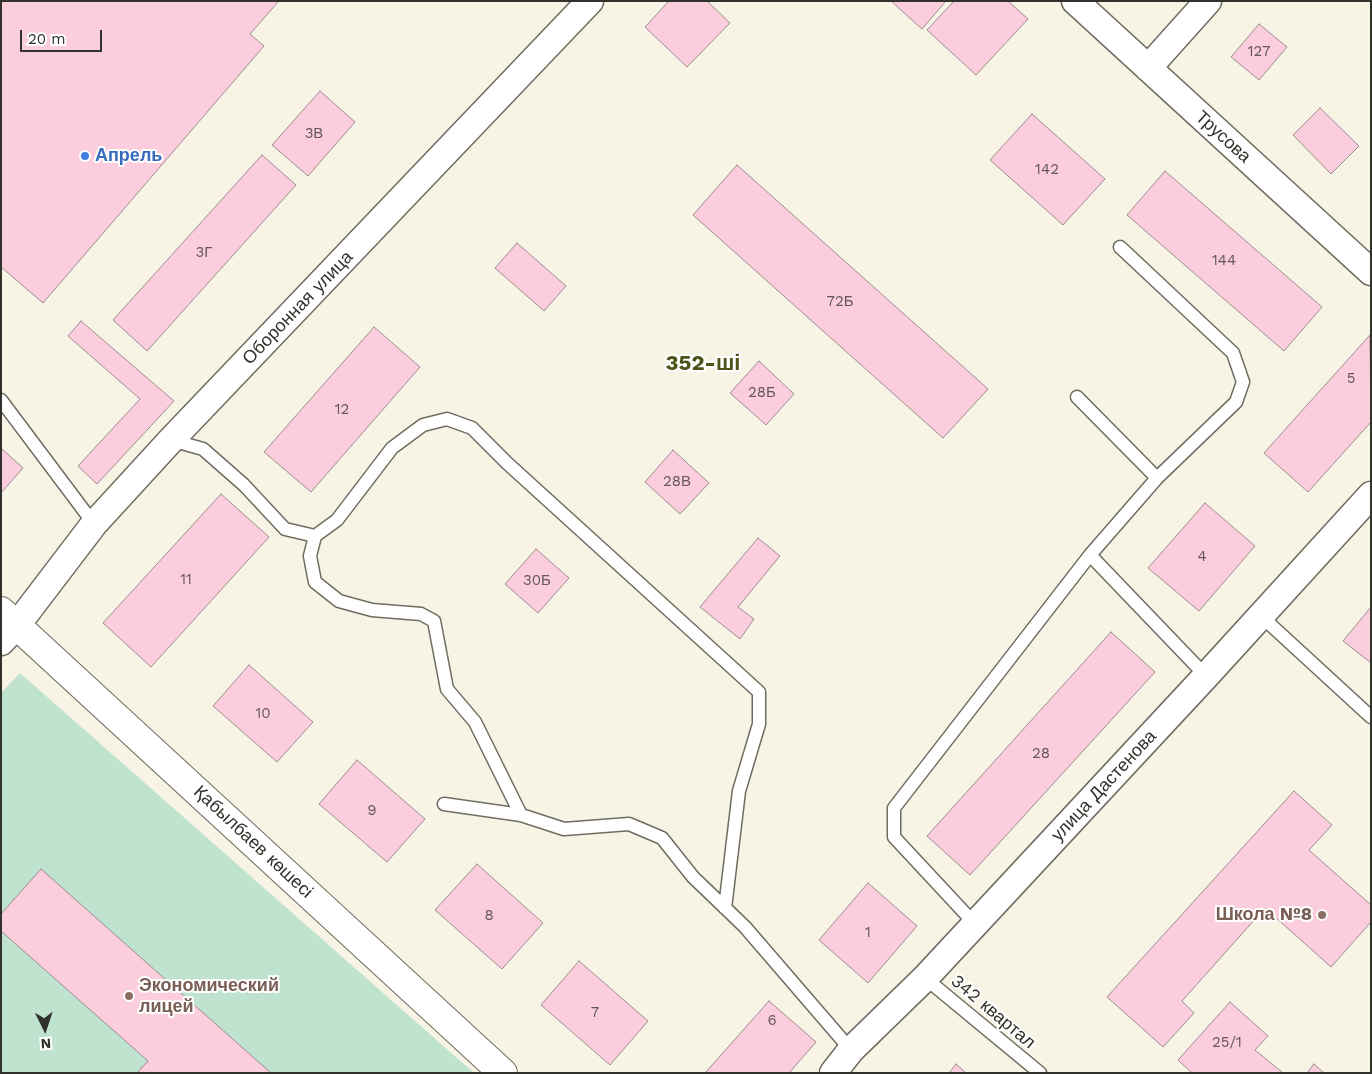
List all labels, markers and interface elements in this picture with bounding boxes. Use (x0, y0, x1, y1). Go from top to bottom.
scale bar (22, 20, 105, 52)
text: 20 m (28, 30, 66, 48)
house number: 127 (1248, 43, 1270, 61)
street label: Трусова (1191, 106, 1255, 168)
house number: 3В (305, 125, 323, 143)
place label: Апрель (95, 145, 162, 167)
marker: Апрель (79, 150, 91, 162)
house number: 142 (1035, 161, 1059, 179)
house number: 3Г (196, 244, 212, 262)
street label: Оборонная улица (238, 247, 358, 369)
house number: 144 (1212, 252, 1236, 270)
house number: 72Б (826, 293, 854, 311)
district label: 352-ші (666, 351, 740, 377)
house number: 5 (1347, 370, 1355, 388)
house number: 28Б (748, 384, 776, 402)
house number: 12 (335, 401, 349, 419)
house number: 28В (663, 473, 691, 491)
house number: 4 (1197, 548, 1207, 566)
house number: 11 (180, 571, 192, 589)
house number: 30Б (523, 572, 551, 590)
house number: 10 (255, 705, 271, 723)
street label: улица Дастенова (1047, 726, 1161, 846)
house number: 28 (1032, 745, 1050, 763)
street label: Қабылбаев көшесі (189, 781, 317, 903)
house number: 9 (367, 802, 377, 820)
place label: Школа №8 (1216, 904, 1312, 926)
house number: 8 (484, 907, 494, 925)
marker: Школа №8 (1316, 909, 1328, 921)
house number: 1 (865, 924, 871, 942)
street label: 342 квартал (946, 970, 1040, 1054)
place label: Экономический лицей (139, 975, 279, 1018)
marker: Экономический лицей (123, 990, 135, 1002)
north arrow (20, 1004, 70, 1054)
house number: 7 (591, 1004, 599, 1022)
house number: 6 (767, 1012, 777, 1030)
house number: 25/1 (1212, 1034, 1242, 1052)
text: N (40, 1036, 52, 1052)

